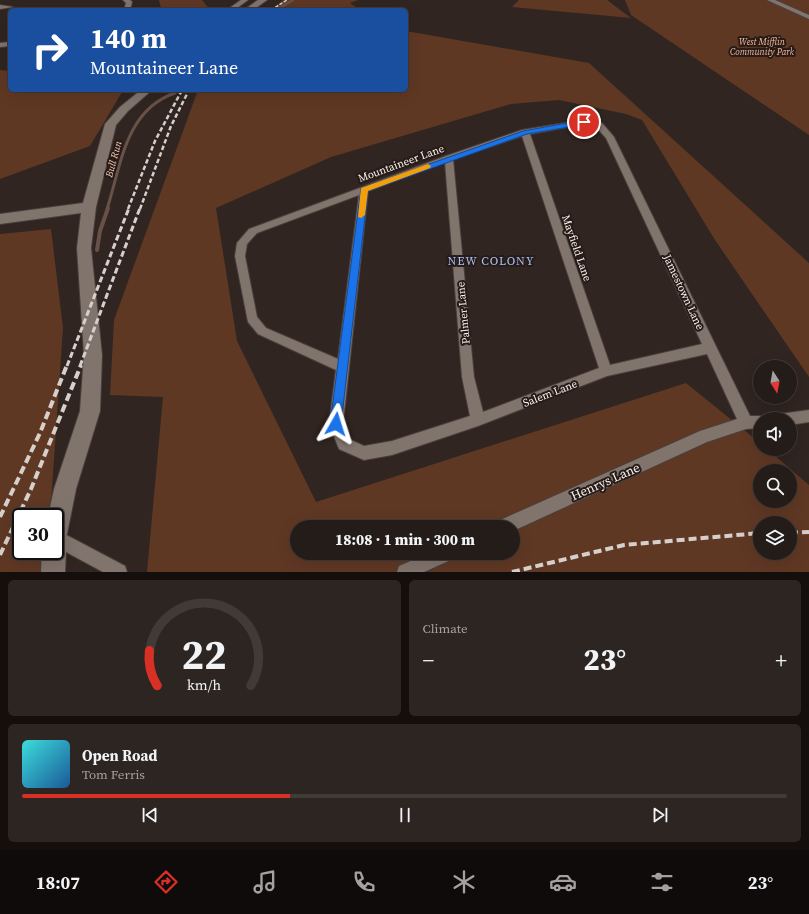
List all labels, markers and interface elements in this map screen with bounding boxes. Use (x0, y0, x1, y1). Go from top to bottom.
text: 140 m (90, 19, 167, 57)
icon: right (24, 24, 76, 76)
park label: West Mifflin Community Park (730, 36, 795, 58)
text: Mountaineer Lane (90, 55, 238, 80)
pin (567, 105, 601, 139)
icon: arrive (573, 111, 595, 133)
water label: Bull Run (102, 139, 125, 180)
street label: Mountaineer Lane (356, 141, 447, 186)
street label: Mayfield Lane (558, 213, 595, 284)
street label: Jamestown Lane (659, 251, 708, 333)
district label: NEW COLONY (448, 253, 534, 269)
street label: Palmer Lane (453, 281, 474, 345)
north arrow (753, 360, 797, 404)
map controls (753, 360, 797, 560)
street label: Salem Lane (521, 376, 580, 411)
position arrow (315, 403, 357, 445)
button: sound (753, 412, 797, 456)
street label: Henrys Lane (568, 458, 643, 504)
button: search (753, 464, 797, 508)
speed limit sign: 30 (12, 508, 64, 560)
button: layers (753, 516, 797, 560)
text: 18:08 · 1 min · 300 m (335, 529, 475, 550)
text: Climate (423, 620, 468, 637)
text: 22 (182, 626, 227, 683)
text: 23° (583, 639, 626, 680)
text: − (423, 645, 434, 675)
text: + (775, 645, 787, 675)
text: km/h (187, 675, 222, 695)
text: Open Road (82, 745, 157, 766)
text: Tom Ferris (82, 766, 145, 783)
icon: previous (139, 804, 161, 826)
icon: pause (394, 804, 416, 826)
icon: next (649, 804, 671, 826)
icon: directions (152, 868, 180, 896)
icon: music (251, 868, 279, 896)
icon: phone (350, 868, 378, 896)
icon: climate (450, 868, 478, 896)
icon: car (549, 868, 577, 896)
icon: filters (648, 868, 676, 896)
text: 18:07 (36, 870, 80, 895)
text: 23° (748, 870, 773, 895)

